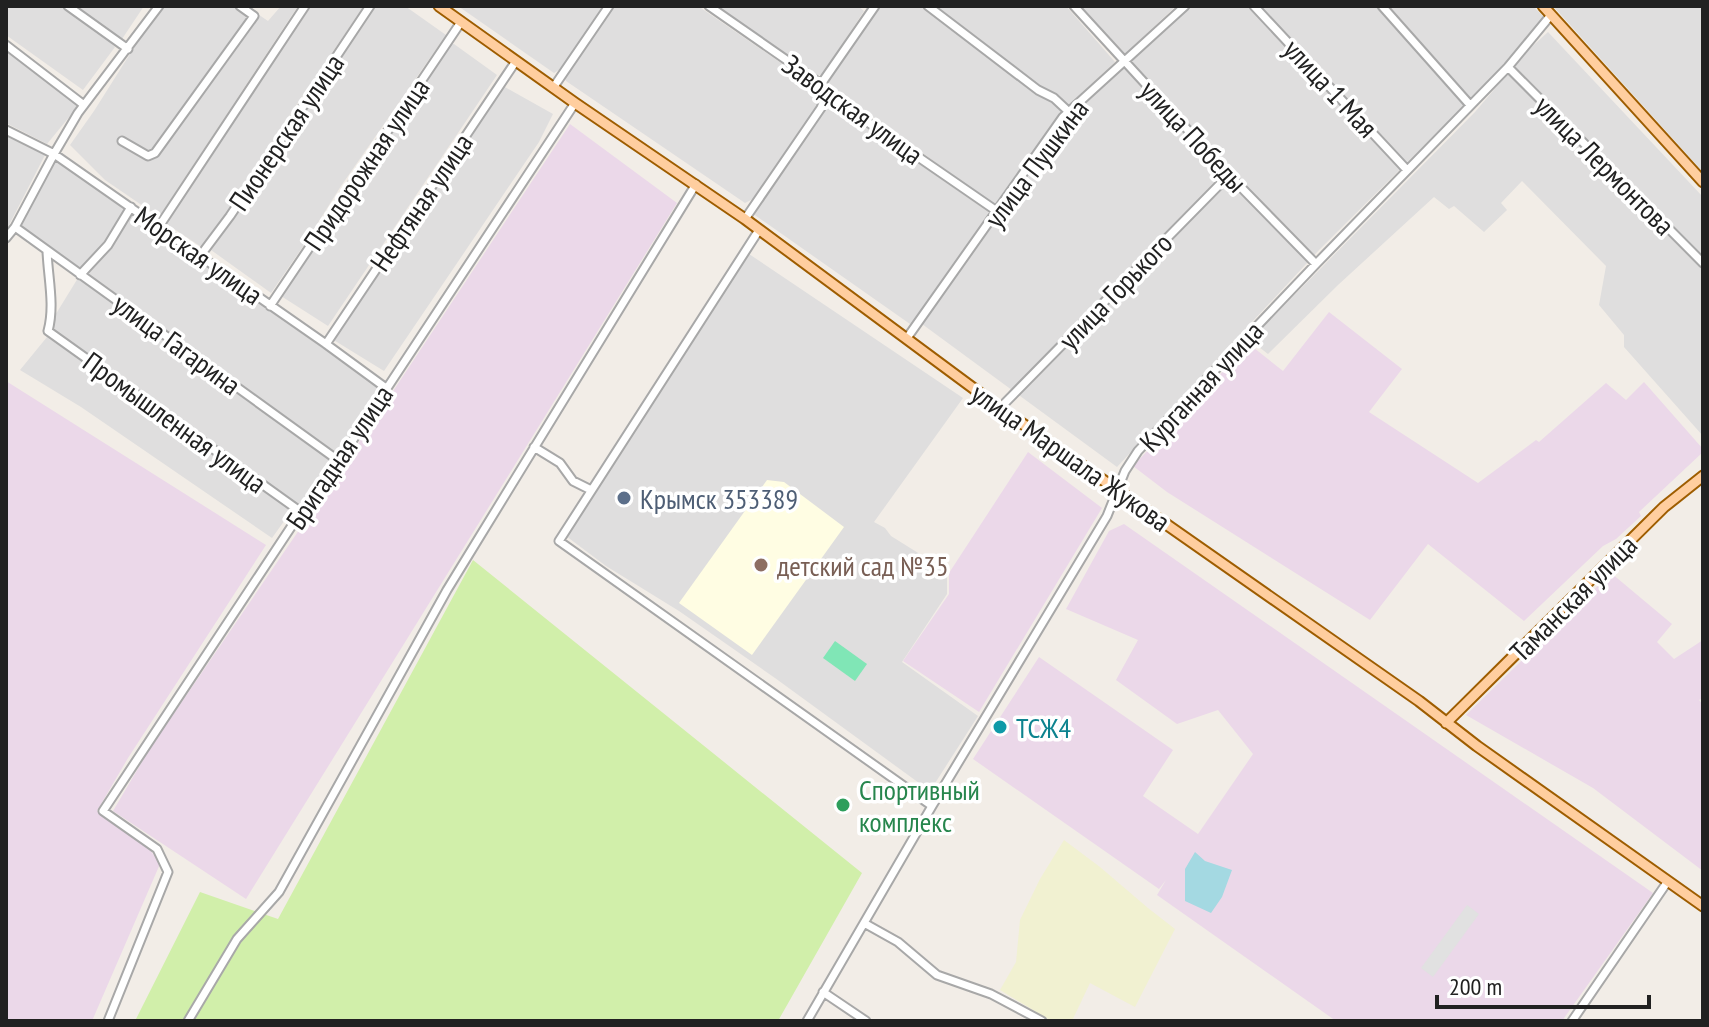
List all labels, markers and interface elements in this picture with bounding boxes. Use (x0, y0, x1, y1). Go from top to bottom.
street label: улица 1 Мая (1276, 31, 1386, 145)
street label: Заводская улица (775, 46, 931, 172)
street label: Пионерская улица (220, 47, 352, 217)
street label: Придорожная улица (295, 71, 437, 257)
street label: улица Победы (1132, 72, 1256, 200)
street label: улица Лермонтова (1527, 87, 1683, 243)
street label: улица Пушкина (976, 91, 1096, 235)
street label: Нефтяная улица (361, 126, 481, 278)
street label: Морская улица (128, 197, 270, 313)
street label: улица Горького (1050, 225, 1180, 357)
street label: улица Гагарина (106, 285, 248, 403)
street label: Курганная улица (1131, 313, 1271, 459)
street label: Промышленная улица (76, 343, 274, 501)
street label: улица Маршала Жукова (964, 375, 1178, 539)
street label: Бригадная улица (277, 378, 401, 536)
place label: Крымск 353389 (640, 480, 798, 517)
marker: Крымск 353389 (615, 489, 633, 507)
street label: Таманская улица (1501, 526, 1645, 670)
place label: детский сад №35 (777, 547, 949, 584)
marker: детский сад №35 (752, 556, 770, 574)
place label: ТСЖ4 (1016, 709, 1071, 746)
marker: ТСЖ4 (991, 718, 1009, 736)
place label: Спортивный комплекс (859, 771, 980, 840)
marker: Спортивный комплекс (834, 796, 852, 814)
scale bar (1437, 959, 1649, 1009)
text: 200 m (1449, 971, 1502, 1002)

